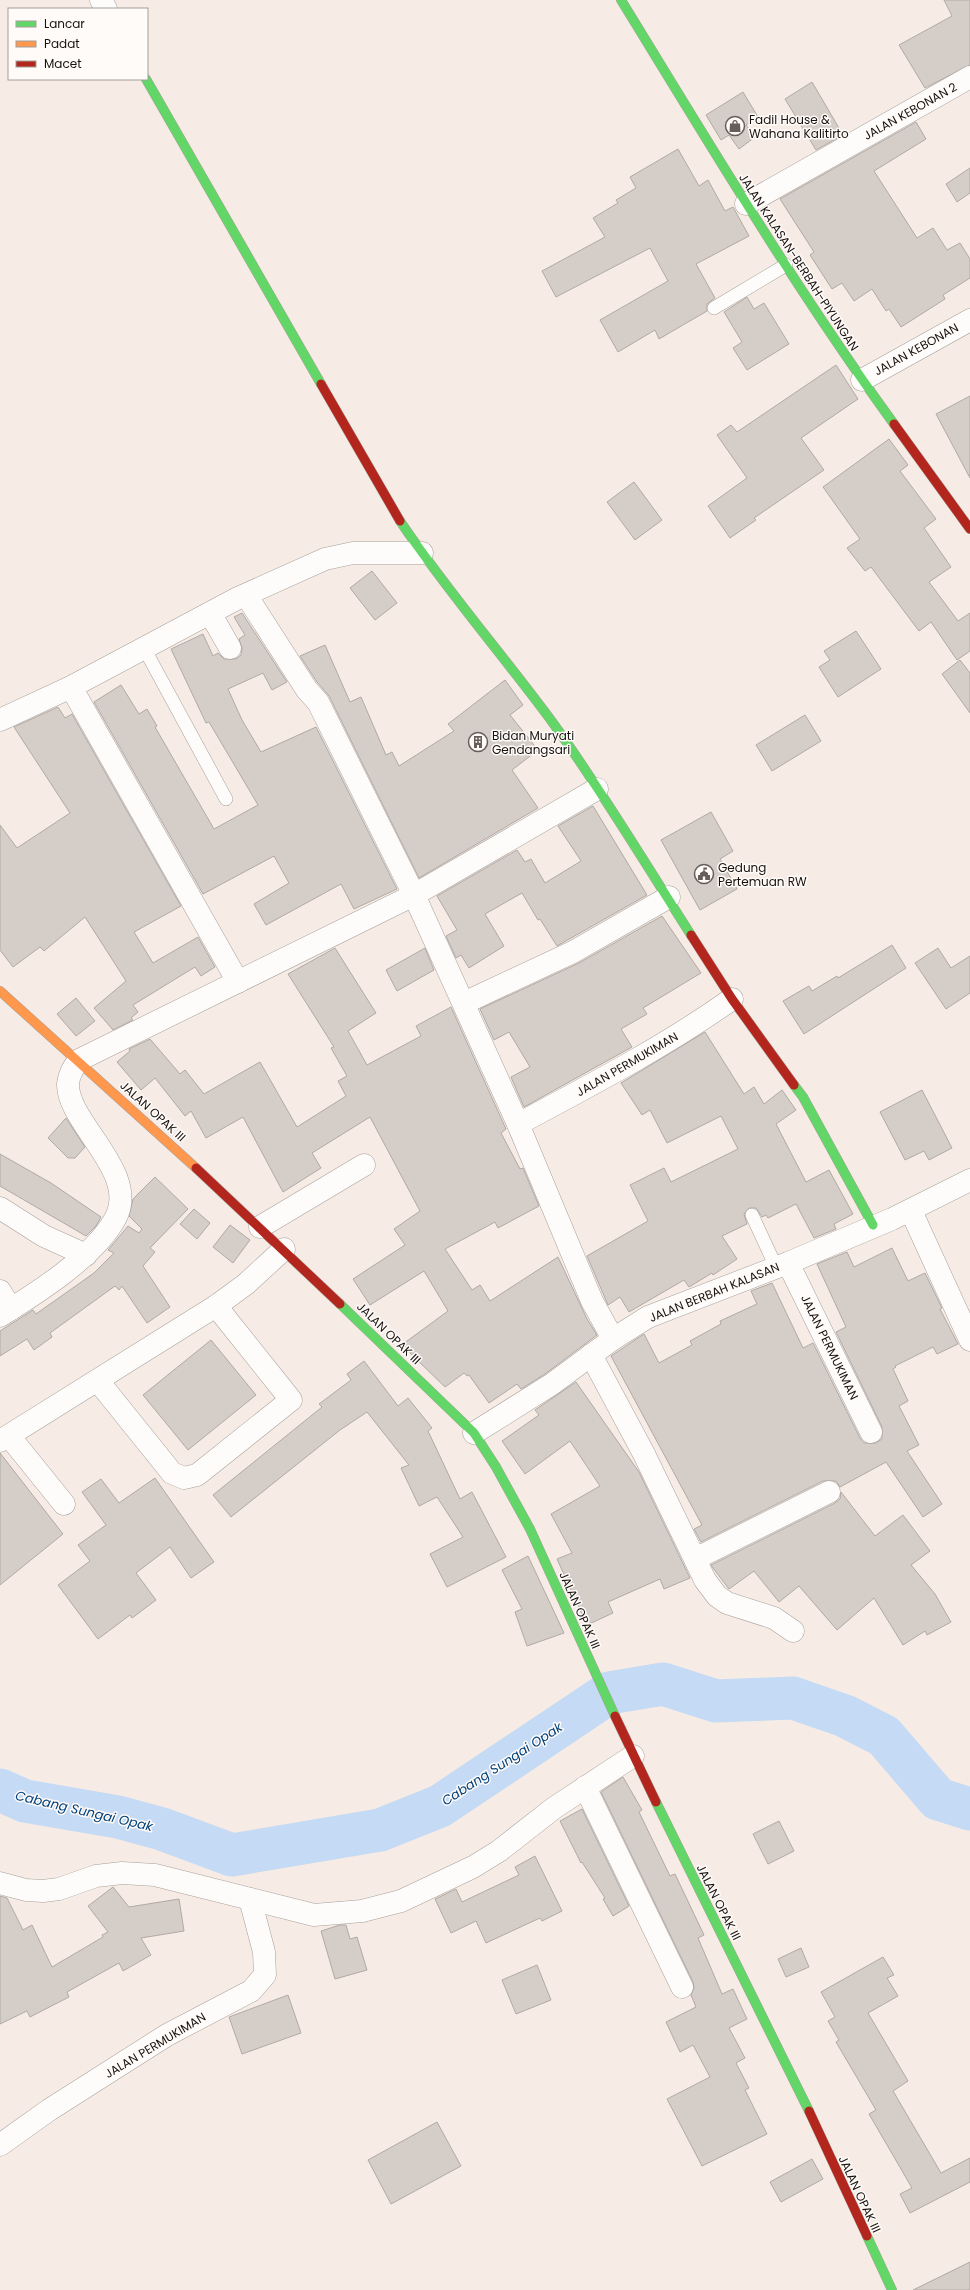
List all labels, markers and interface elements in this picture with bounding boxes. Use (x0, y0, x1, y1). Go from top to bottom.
legend (8, 8, 148, 80)
text: Lancar (44, 15, 85, 32)
text: Padat (44, 35, 80, 52)
text: Macet (44, 55, 82, 72)
street label: JALAN KEBONAN 2 (860, 78, 960, 144)
place label: Fadil House & Wahana Kalitirto (749, 111, 849, 142)
shop icon: Fadil House & Wahana Kalitirto (724, 115, 746, 137)
street label: JALAN KALASAN-BERBAH-PIYUNGAN (735, 170, 863, 354)
street label: JALAN KEBONAN (871, 319, 961, 379)
place label: Bidan Muryati Gendangsari (492, 727, 574, 758)
building icon: Bidan Muryati Gendangsari (467, 731, 489, 753)
place label: Gedung Pertemuan RW (718, 859, 807, 890)
public building icon: Gedung Pertemuan RW (693, 863, 715, 885)
street label: JALAN PERMUKIMAN (573, 1028, 681, 1100)
street label: JALAN OPAK III (116, 1077, 190, 1145)
street label: JALAN BERBAH KALASAN (646, 1258, 782, 1326)
street label: JALAN PERMUKIMAN (797, 1292, 863, 1402)
street label: JALAN OPAK III (353, 1298, 425, 1368)
street label: JALAN OPAK III (555, 1569, 605, 1651)
water label: Cabang Sungai Opak (438, 1717, 567, 1810)
water label: Cabang Sungai Opak (13, 1786, 156, 1836)
street label: JALAN OPAK III (693, 1861, 745, 1943)
street label: JALAN PERMUKIMAN (101, 2008, 209, 2082)
street label: JALAN OPAK III (835, 2153, 885, 2235)

